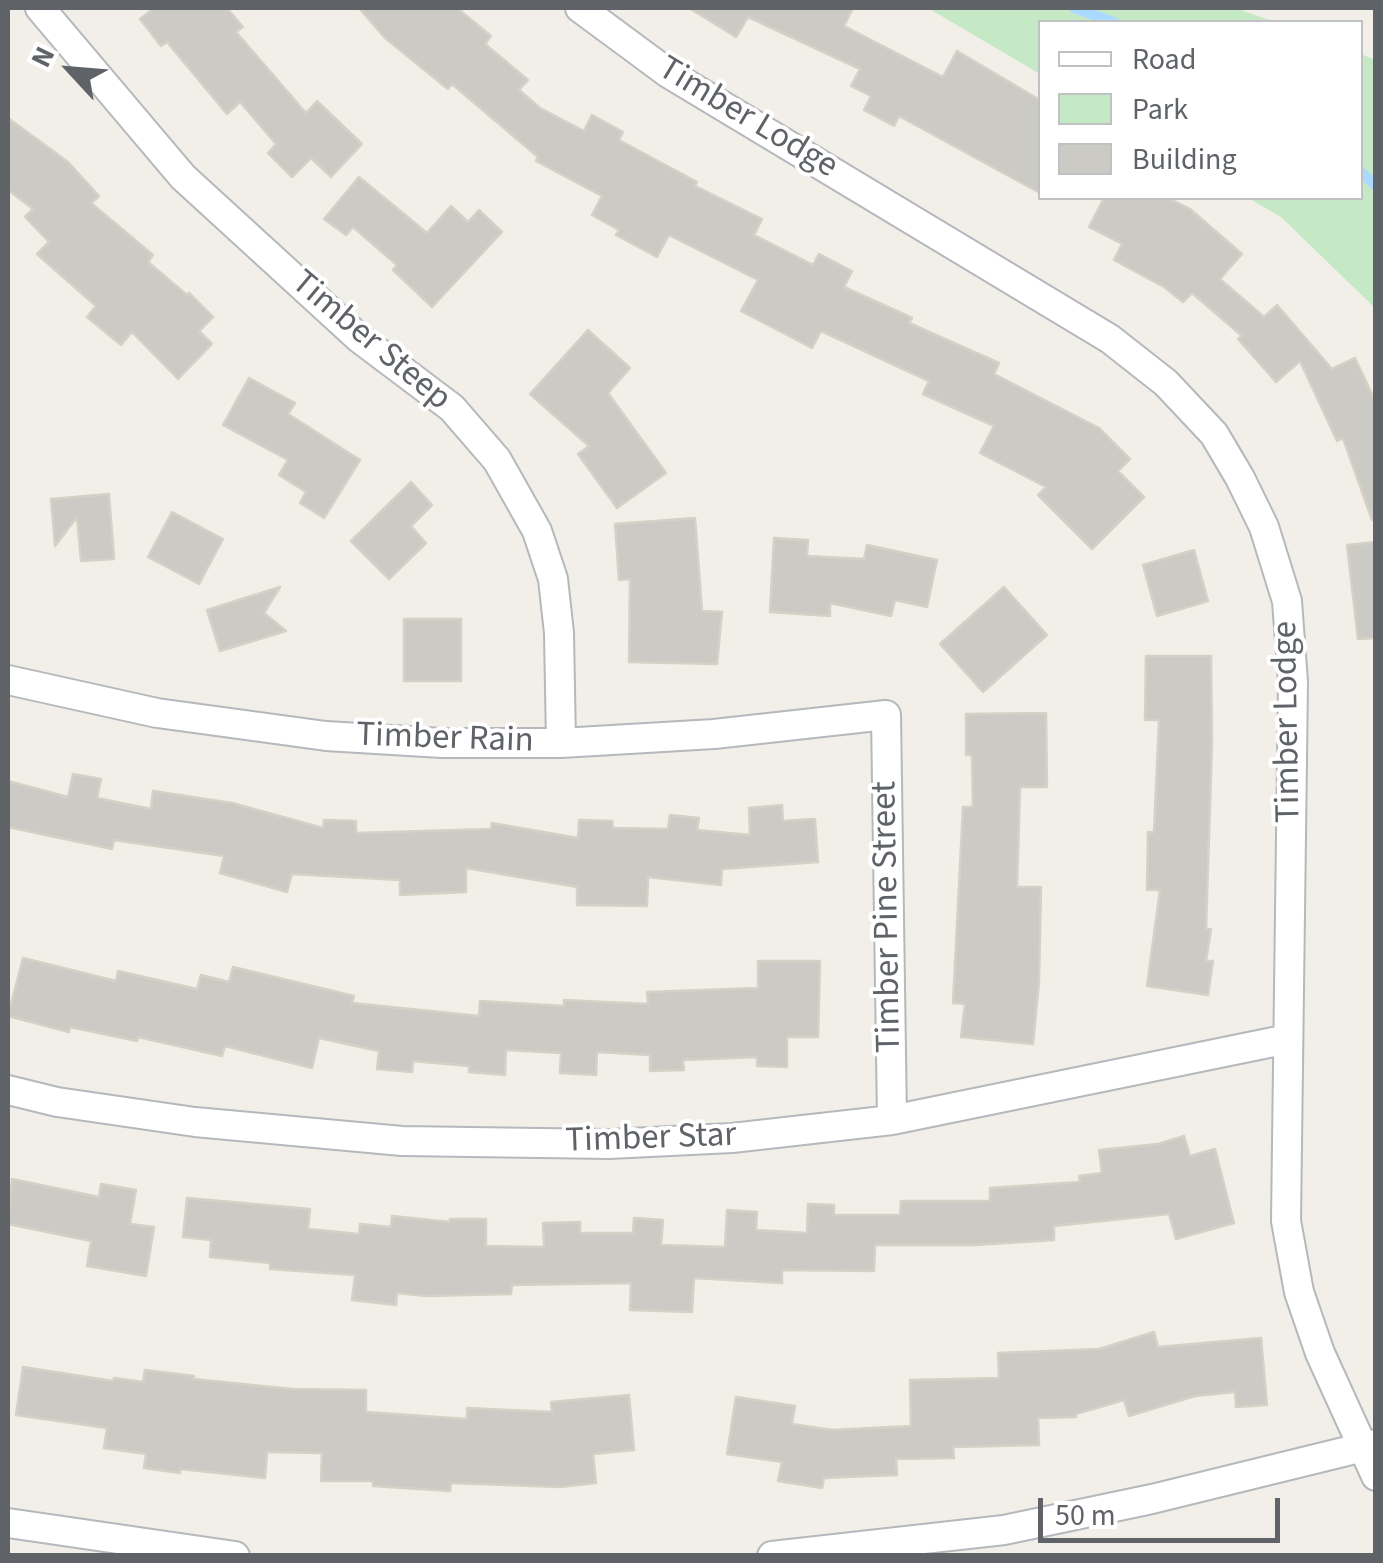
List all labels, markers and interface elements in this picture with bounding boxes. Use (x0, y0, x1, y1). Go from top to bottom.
north arrow (20, 20, 120, 120)
legend (1038, 20, 1363, 200)
text: Road (1132, 38, 1196, 81)
text: N (21, 40, 65, 74)
street label: Timber Lodge (650, 49, 844, 189)
text: Park (1132, 88, 1188, 131)
text: Building (1132, 138, 1237, 181)
street label: Timber Steep (282, 263, 458, 421)
street label: Timber Lodge (1266, 621, 1312, 823)
street label: Timber Rain (356, 716, 534, 764)
street label: Timber Pine Street (866, 781, 912, 1053)
street label: Timber Star (565, 1116, 737, 1164)
scale bar (1043, 1478, 1286, 1540)
text: 50 m (1055, 1494, 1116, 1537)

